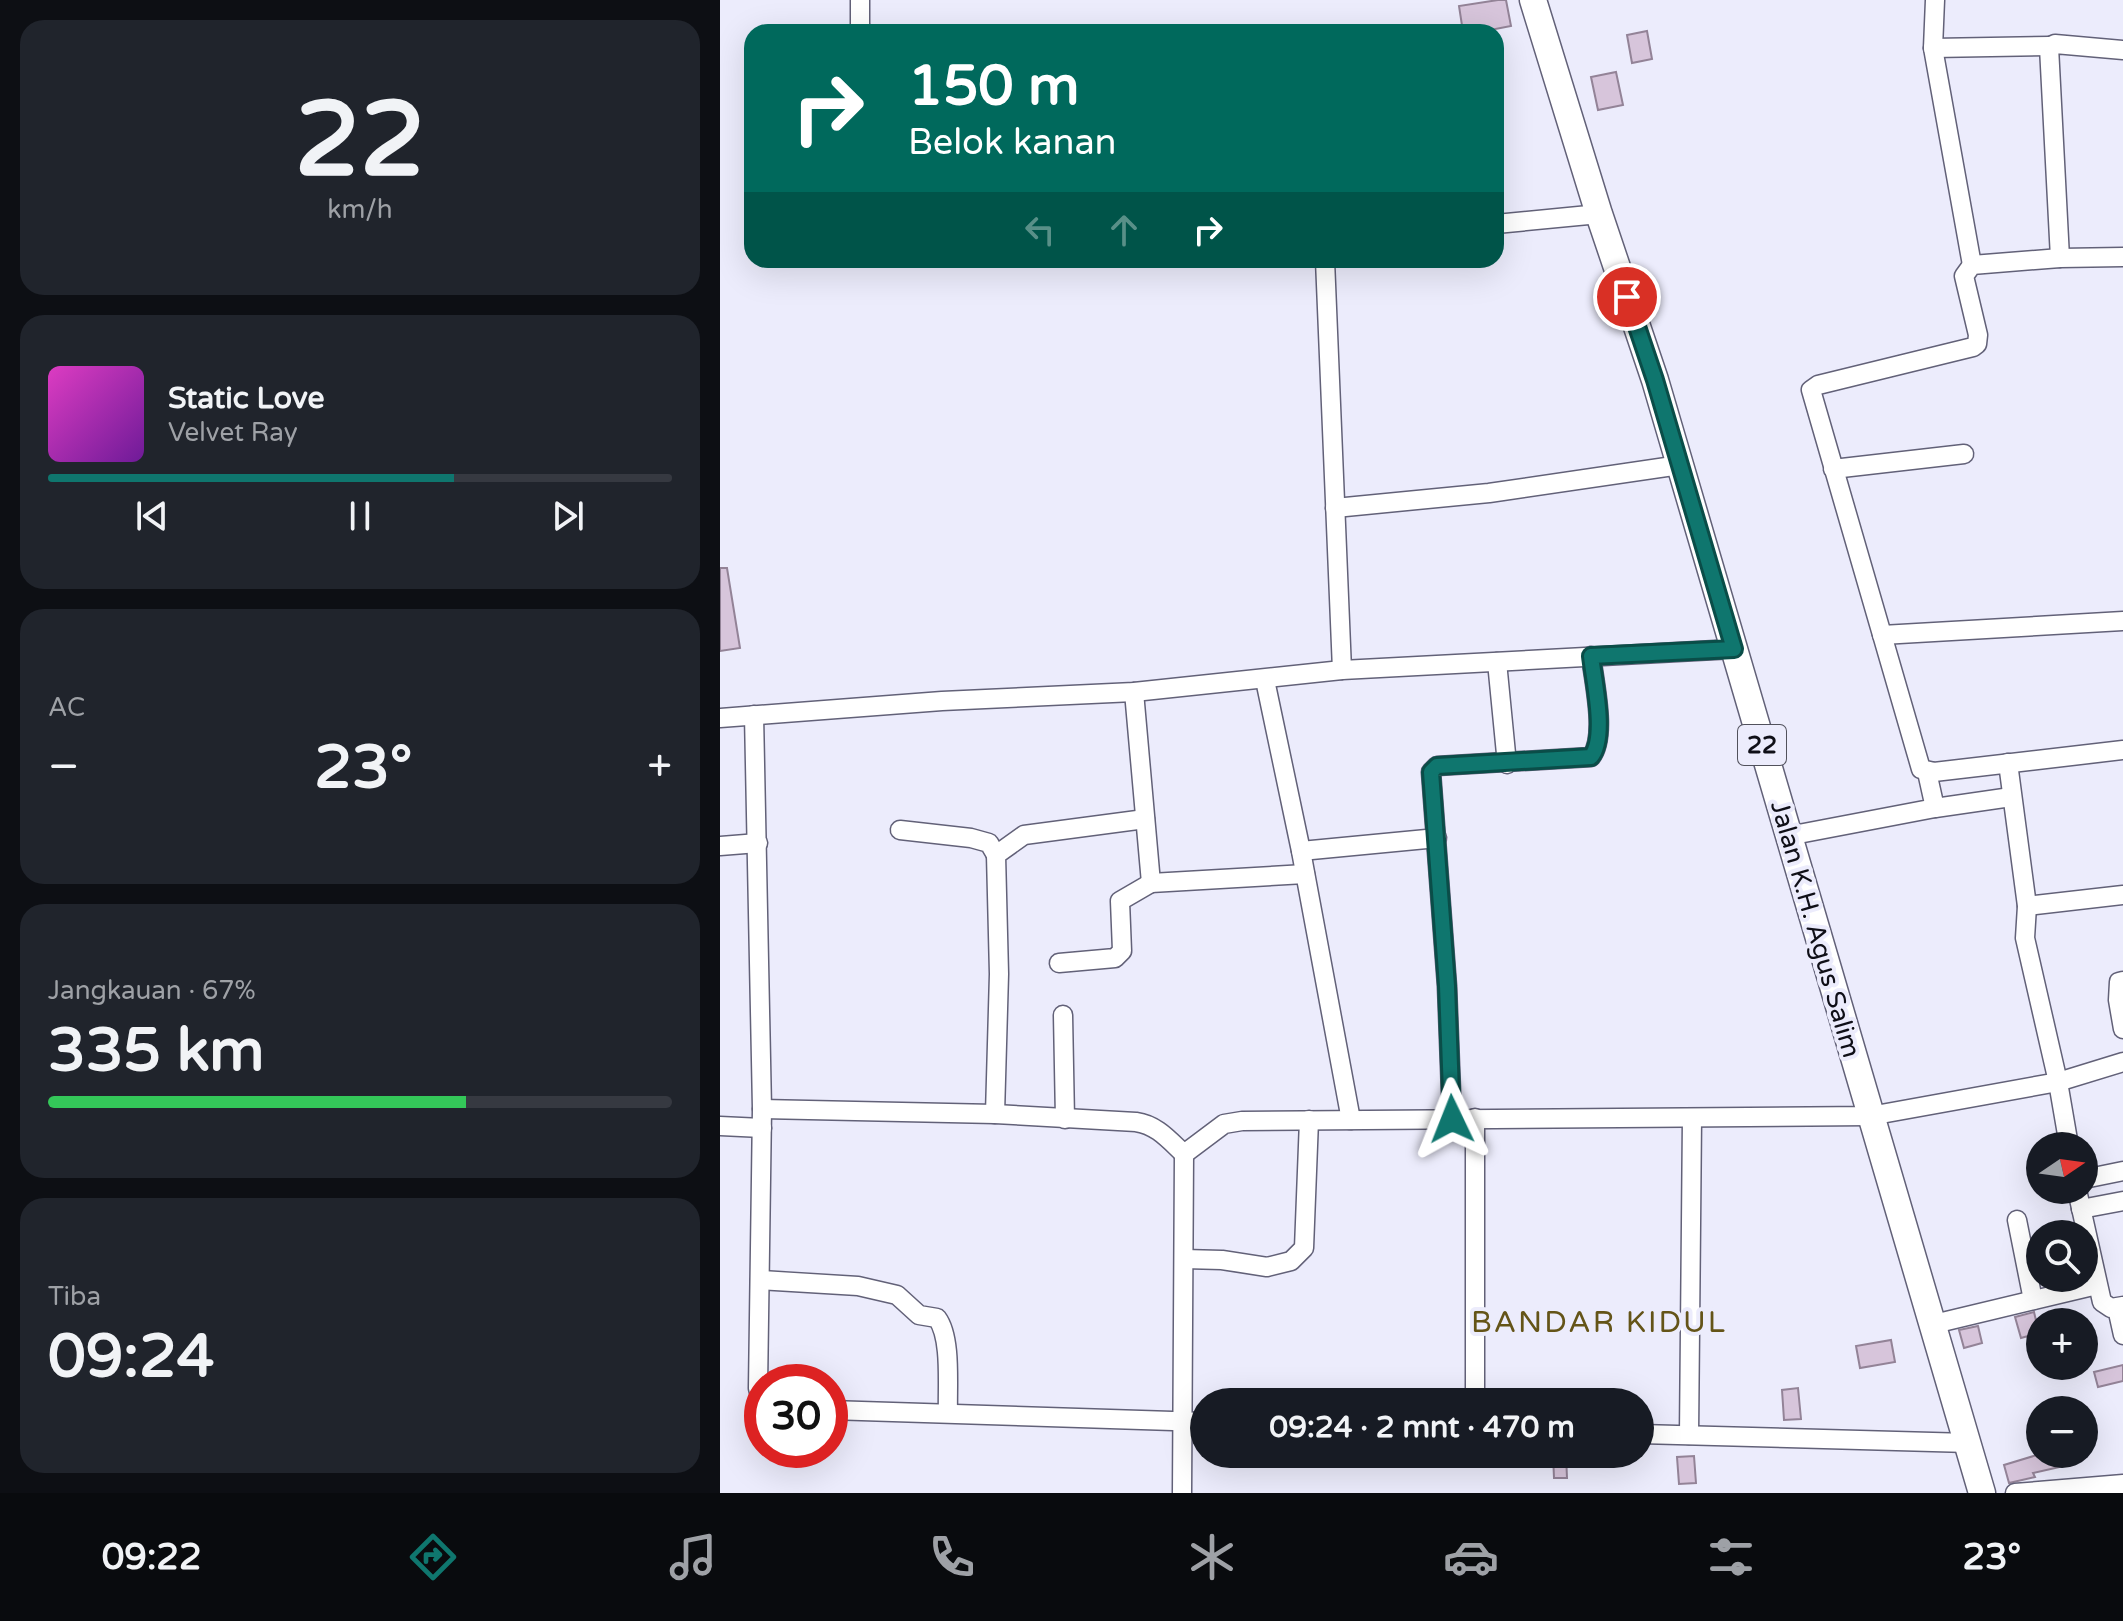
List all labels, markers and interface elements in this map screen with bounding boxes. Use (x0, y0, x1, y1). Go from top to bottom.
text: 150 m (908, 53, 1079, 120)
icon: right (776, 56, 880, 160)
text: 22 (295, 79, 425, 204)
text: Belok kanan (908, 121, 1117, 164)
text: km/h (327, 194, 393, 225)
icon: left (1018, 208, 1062, 252)
icon: ahead (1102, 208, 1146, 252)
icon: right (1186, 208, 1230, 252)
pin (1593, 263, 1661, 331)
icon: arrive (1605, 275, 1649, 319)
text: Static Love (168, 380, 324, 417)
text: Velvet Ray (168, 417, 298, 448)
icon: previous (130, 494, 174, 538)
icon: pause (338, 494, 382, 538)
icon: next (546, 494, 590, 538)
text: AC (48, 692, 85, 723)
road number: 22 (1738, 725, 1786, 765)
text: 23° (314, 732, 412, 804)
text: − (48, 741, 79, 794)
text: + (647, 741, 672, 794)
street label: Jalan K.H. Agus Salim (1764, 797, 1867, 1061)
text: Jangkauan · 67% (48, 975, 256, 1006)
text: 335 km (48, 1015, 264, 1087)
position arrow (1410, 1077, 1494, 1161)
north arrow (2026, 1132, 2098, 1204)
map controls (2026, 1132, 2098, 1468)
button: search (2026, 1220, 2098, 1292)
text: Tiba (48, 1281, 101, 1312)
district label: BANDAR KIDUL (1471, 1304, 1727, 1341)
button: + (2026, 1308, 2098, 1380)
text: 09:24 (48, 1321, 214, 1393)
speed limit sign: 30 (744, 1364, 848, 1468)
button: − (2026, 1396, 2098, 1468)
text: 09:24 · 2 mnt · 470 m (1269, 1409, 1575, 1446)
icon: directions (405, 1529, 461, 1585)
icon: music (665, 1529, 721, 1585)
icon: phone (924, 1529, 980, 1585)
icon: climate (1184, 1529, 1240, 1585)
icon: car (1443, 1529, 1499, 1585)
icon: filters (1703, 1529, 1759, 1585)
text: 09:22 (102, 1536, 202, 1579)
text: 23° (1962, 1536, 2021, 1579)

